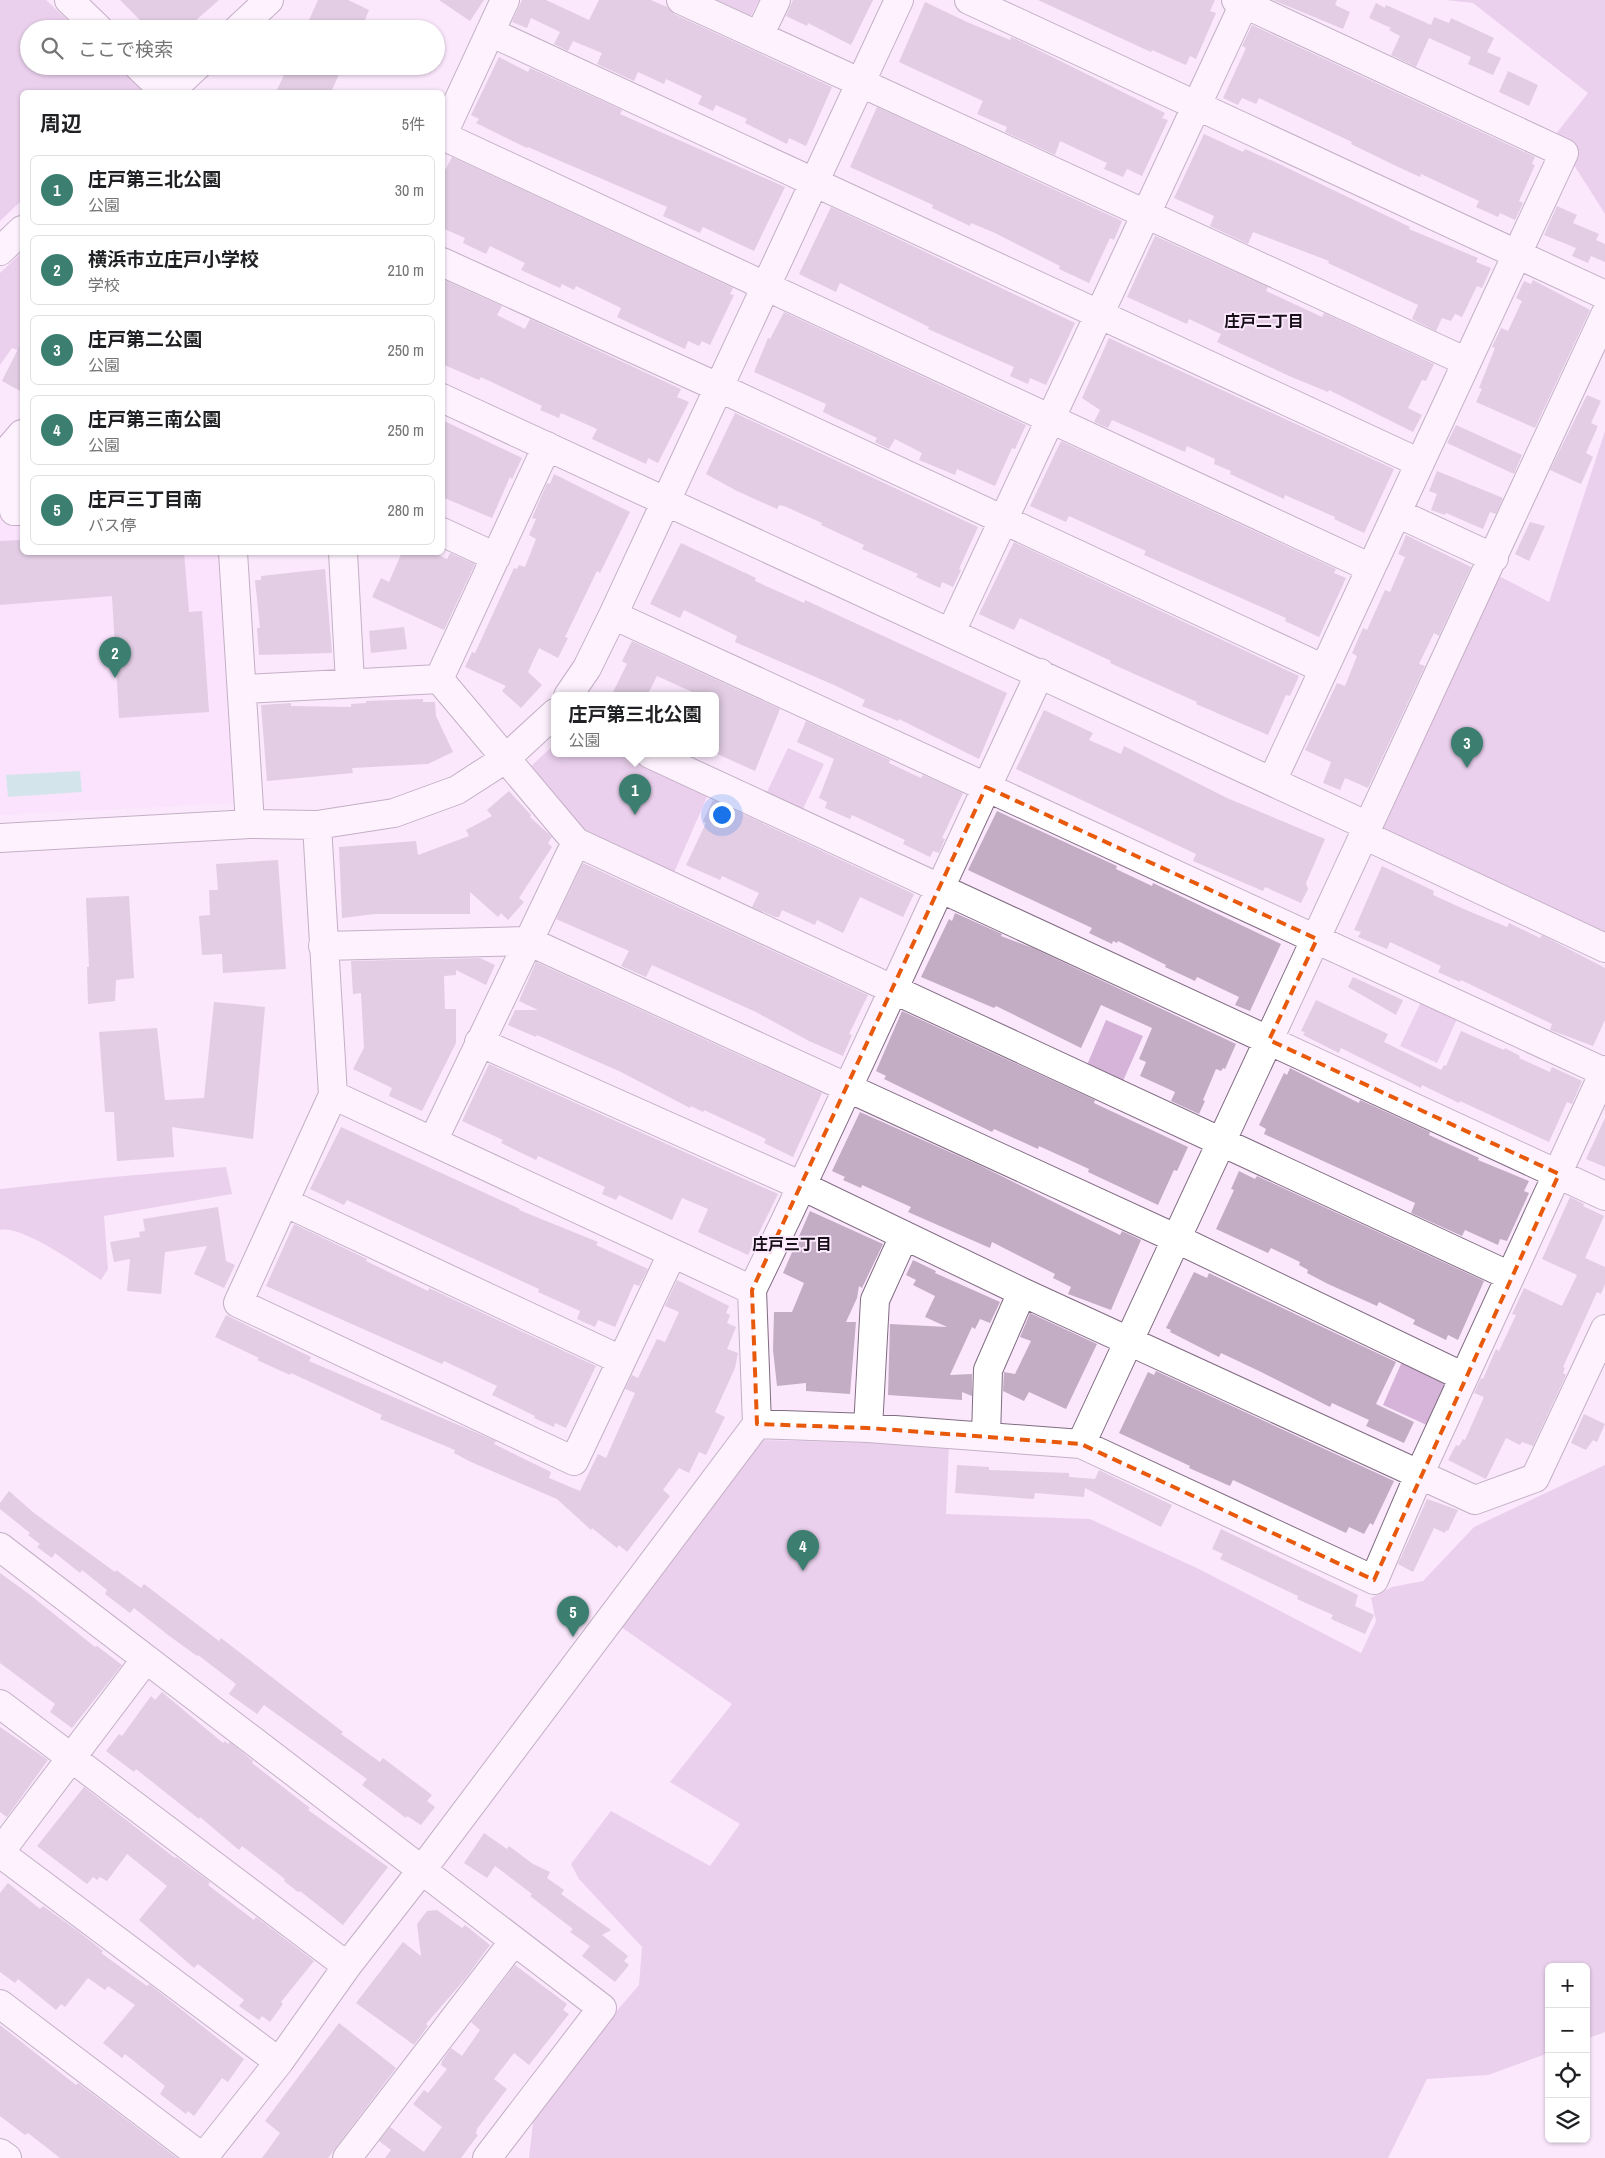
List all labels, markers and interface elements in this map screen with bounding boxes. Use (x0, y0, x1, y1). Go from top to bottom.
search box (20, 20, 445, 75)
icon: search (38, 34, 66, 62)
text: ここで検索 (78, 36, 173, 62)
text: 周辺 (40, 109, 82, 138)
text: 5件 (402, 113, 425, 135)
text: 庄戸第三北公園 (88, 166, 221, 192)
text: 1 (53, 179, 61, 201)
text: 30 m (395, 179, 424, 201)
text: 公園 (88, 194, 120, 216)
text: 横浜市立庄戸小学校 (88, 246, 259, 272)
text: 2 (53, 259, 61, 281)
text: 210 m (388, 259, 424, 281)
text: 学校 (88, 274, 120, 296)
district label: 庄戸二丁目 (1224, 310, 1304, 332)
text: 庄戸第二公園 (88, 326, 202, 352)
text: 3 (53, 339, 61, 361)
text: 250 m (388, 339, 424, 361)
text: 公園 (88, 354, 120, 376)
text: 庄戸第三南公園 (88, 406, 221, 432)
text: 4 (53, 419, 61, 441)
text: 250 m (388, 419, 424, 441)
text: 公園 (88, 434, 120, 456)
text: 庄戸三丁目南 (88, 486, 202, 512)
text: 5 (53, 499, 61, 521)
text: 280 m (388, 499, 424, 521)
text: バス停 (88, 514, 136, 536)
pin: 2 (99, 637, 131, 678)
popup (551, 692, 719, 757)
text: 庄戸第三北公園 (568, 701, 702, 727)
pin: 3 (1451, 727, 1483, 768)
text: 公園 (568, 729, 601, 751)
pin: 1 (619, 774, 651, 815)
your location (709, 802, 735, 828)
district label: 庄戸三丁目 (752, 1233, 832, 1255)
pin: 4 (787, 1530, 819, 1571)
pin: 5 (557, 1596, 589, 1637)
map controls (1545, 1963, 1590, 2143)
button: + (1545, 1963, 1590, 2008)
button: − (1545, 2008, 1590, 2053)
button: locate (1545, 2053, 1590, 2098)
button: layers (1545, 2098, 1590, 2143)

